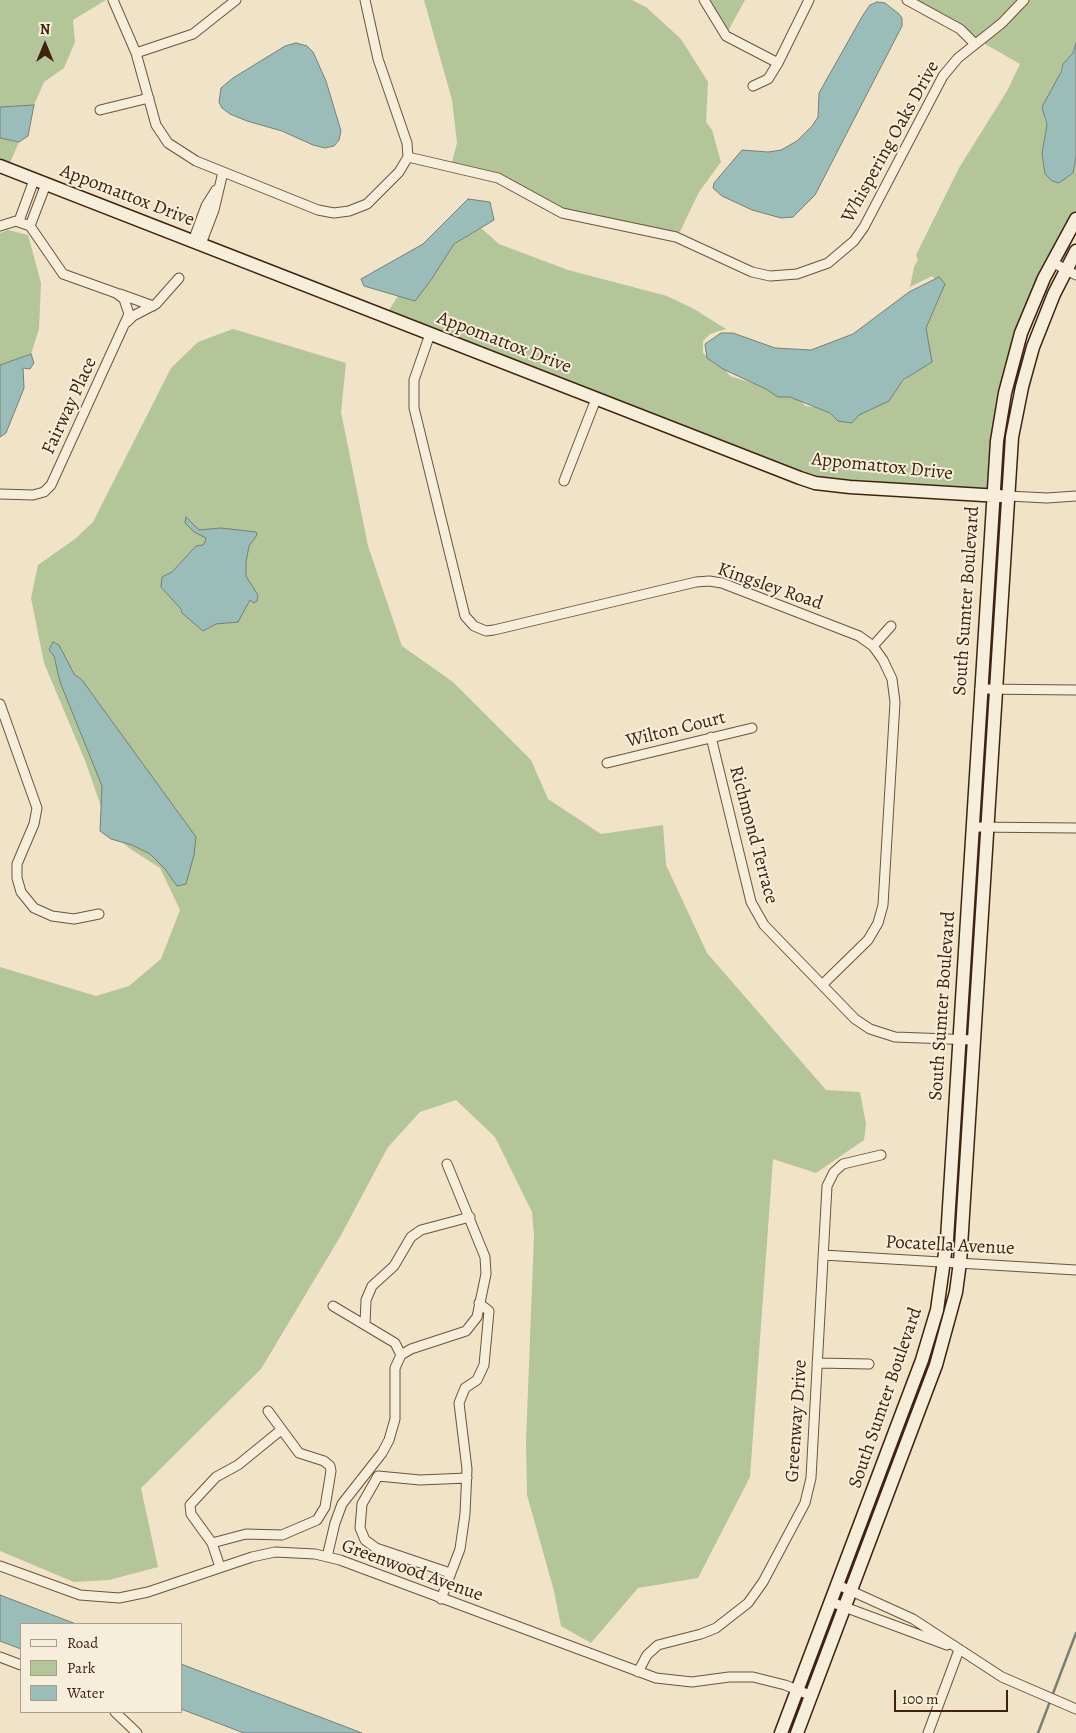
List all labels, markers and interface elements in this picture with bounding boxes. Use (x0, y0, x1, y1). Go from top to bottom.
north arrow (20, 20, 70, 70)
text: N (40, 20, 50, 39)
street label: Whispering Oaks Drive (837, 57, 945, 227)
street label: Appomattox Drive (57, 160, 197, 232)
street label: Appomattox Drive (434, 307, 574, 379)
street label: Fairway Place (38, 354, 102, 458)
street label: Appomattox Drive (810, 448, 954, 486)
street label: South Sumter Boulevard (949, 505, 985, 697)
street label: Kingsley Road (714, 558, 826, 616)
street label: Wilton Court (624, 707, 728, 753)
street label: Richmond Terrace (724, 764, 782, 906)
street label: South Sumter Boulevard (925, 910, 961, 1102)
street label: Pocatella Avenue (885, 1231, 1015, 1261)
street label: South Sumter Boulevard (844, 1305, 928, 1491)
street label: Greenway Drive (781, 1359, 813, 1483)
street label: Greenwood Avenue (338, 1535, 486, 1607)
legend (20, 1623, 182, 1713)
text: Road (67, 1633, 98, 1653)
text: Park (67, 1658, 95, 1678)
scale bar (896, 1680, 1010, 1712)
text: Water (67, 1683, 104, 1703)
text: 100 m (902, 1689, 939, 1709)

